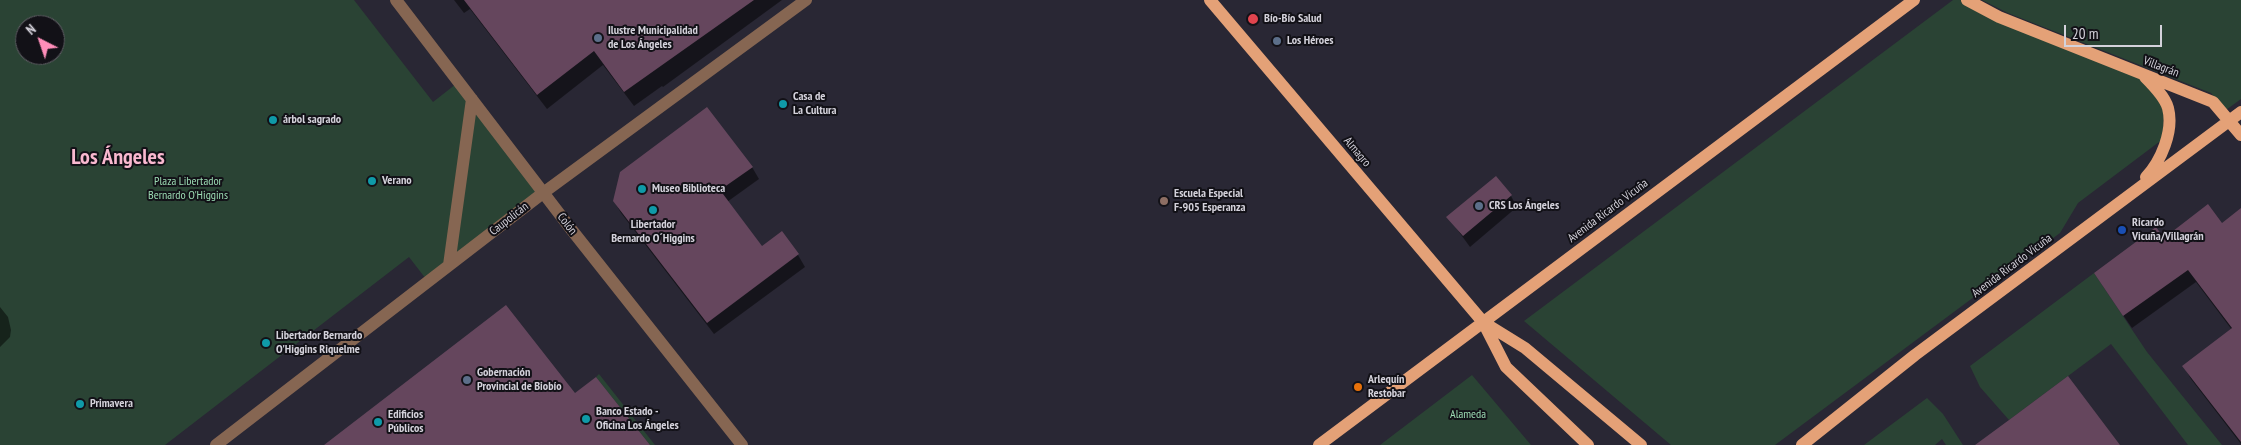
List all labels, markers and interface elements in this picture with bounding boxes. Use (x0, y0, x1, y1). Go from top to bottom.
marker: Bío-Bío Salud (1246, 12, 1260, 26)
place label: Bío-Bío Salud (1264, 12, 1322, 26)
north arrow (15, 15, 65, 65)
scale bar (2066, 15, 2164, 47)
text: N (22, 20, 40, 39)
place label: Ilustre Municipalidad de Los Ángeles (608, 24, 698, 52)
text: 20 m (2072, 24, 2098, 43)
marker: Ilustre Municipalidad de Los Ángeles (592, 32, 604, 44)
place label: Los Héroes (1287, 34, 1333, 48)
marker: Los Héroes (1271, 35, 1283, 47)
street label: Villagrán (2141, 54, 2181, 80)
place label: Casa de La Cultura (793, 90, 836, 118)
marker: Casa de La Cultura (777, 98, 789, 110)
place label: árbol sagrado (283, 113, 341, 127)
marker: árbol sagrado (267, 114, 279, 126)
street label: Almagro (1340, 134, 1374, 170)
district label: Los Ángeles (71, 145, 165, 171)
place label: Verano (382, 174, 412, 188)
park label: Plaza Libertador Bernardo O'Higgins (148, 175, 228, 203)
marker: Verano (366, 175, 378, 187)
street label: Avenida Ricardo Vicuña (1565, 176, 1651, 246)
place label: Museo Biblioteca (652, 182, 725, 196)
marker: Museo Biblioteca (636, 183, 648, 195)
place label: Escuela Especial F-905 Esperanza (1174, 187, 1246, 215)
marker: Escuela Especial F-905 Esperanza (1158, 195, 1170, 207)
street label: Caupolicán (487, 199, 531, 239)
place label: CRS Los Ángeles (1489, 199, 1559, 213)
marker: CRS Los Ángeles (1473, 200, 1485, 212)
marker: Libertador Bernardo O´Higgins (647, 204, 659, 216)
street label: Colón (554, 210, 580, 238)
place label: Ricardo Vicuña/Villagrán (2132, 216, 2204, 244)
place label: Libertador Bernardo O´Higgins (611, 218, 695, 246)
marker: Ricardo Vicuña/Villagrán (2116, 224, 2128, 236)
street label: Avenida Ricardo Vicuña (1969, 231, 2055, 301)
place label: Libertador Bernardo O'Higgins Riquelme (276, 329, 362, 357)
marker: Libertador Bernardo O'Higgins Riquelme (260, 337, 272, 349)
place label: Gobernación Provincial de Biobío (477, 366, 562, 394)
place label: Arlequín Restobar (1368, 373, 1406, 401)
marker: Gobernación Provincial de Biobío (461, 374, 473, 386)
marker: Arlequín Restobar (1352, 381, 1364, 393)
place label: Primavera (90, 397, 133, 411)
marker: Primavera (74, 398, 86, 410)
place label: Banco Estado - Oficina Los Ángeles (596, 405, 679, 433)
place label: Edificios Públicos (388, 408, 423, 436)
park label: Alameda (1450, 408, 1486, 422)
marker: Banco Estado - Oficina Los Ángeles (580, 413, 592, 425)
marker: Edificios Públicos (372, 416, 384, 428)

